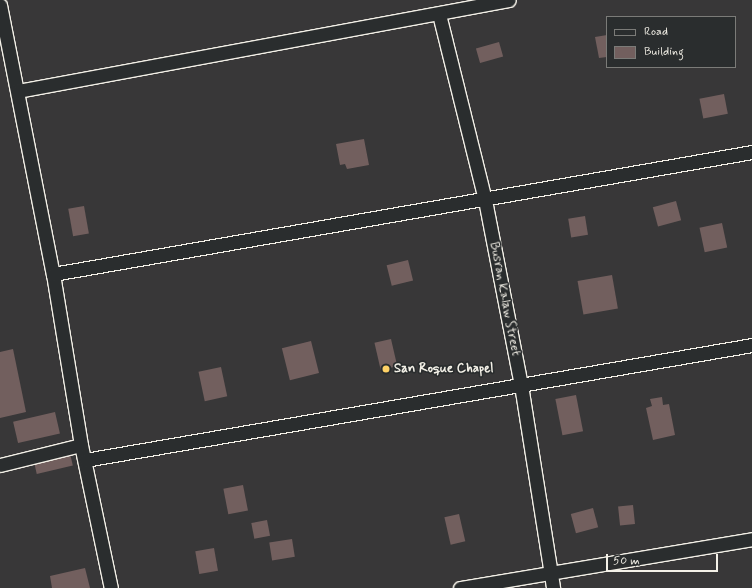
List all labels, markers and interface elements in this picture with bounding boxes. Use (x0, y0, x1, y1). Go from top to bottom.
legend (606, 16, 736, 68)
text: Road (644, 24, 668, 40)
text: Building (644, 44, 684, 60)
street label: Busran Kalaw Street (485, 239, 523, 359)
place label: San Roque Chapel (394, 361, 490, 377)
marker: San Roque Chapel (381, 364, 391, 374)
scale bar (608, 546, 720, 572)
text: 50 m (613, 553, 640, 569)

